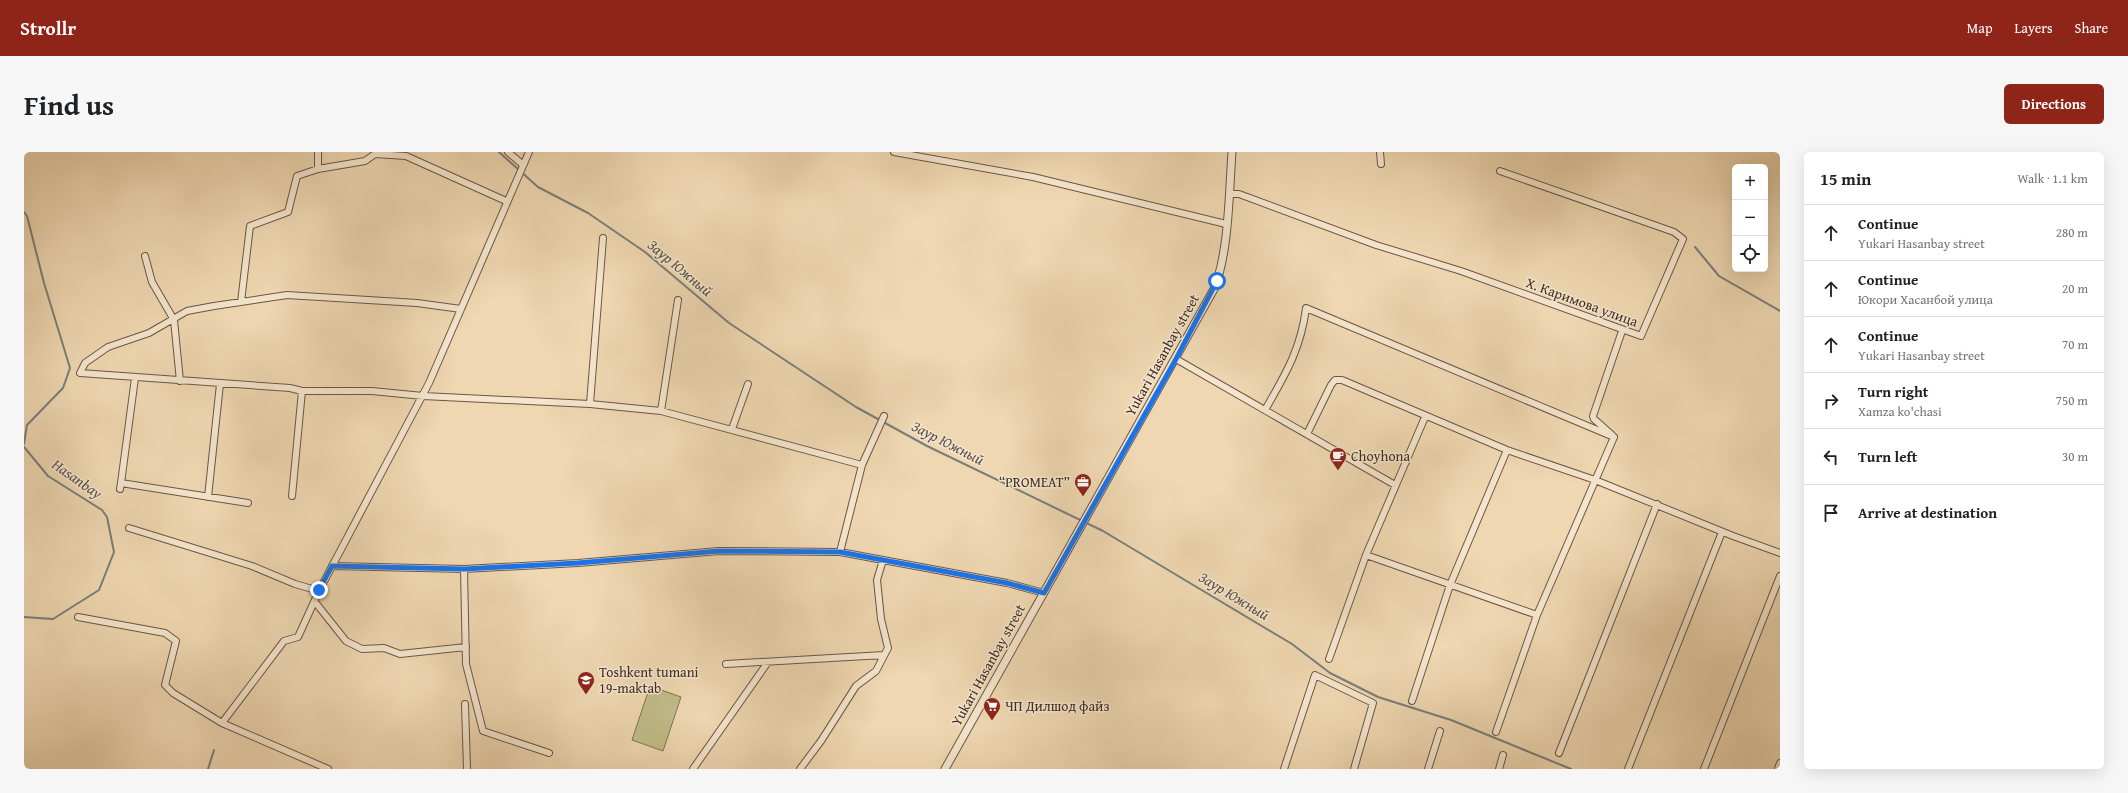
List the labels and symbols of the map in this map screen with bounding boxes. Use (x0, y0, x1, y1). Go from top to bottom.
water label: Заур Южный (643, 234, 718, 301)
route start (1208, 272, 1226, 290)
street label: Х. Каримова улица (1523, 272, 1641, 332)
street label: Yukari Hasanbay street (1120, 290, 1204, 420)
water label: Заур Южный (908, 415, 988, 470)
cafe icon: Choyhona (1328, 446, 1348, 471)
place label: Choyhona (1351, 446, 1410, 466)
water label: Hasanbay (47, 453, 107, 504)
place label: “PROMEAT” (999, 472, 1070, 492)
office icon: “PROMEAT” (1073, 472, 1093, 497)
water label: Заур Южный (1195, 566, 1274, 625)
route end (310, 581, 328, 599)
street label: Yukari Hasanbay street (946, 600, 1030, 730)
place label: Toshkent tumani 19-maktab (599, 662, 699, 698)
school or university icon: Toshkent tumani 19-maktab (576, 670, 596, 695)
supermarket icon: ЧП Дилшод файз (982, 696, 1002, 721)
place label: ЧП Дилшод файз (1005, 696, 1110, 716)

